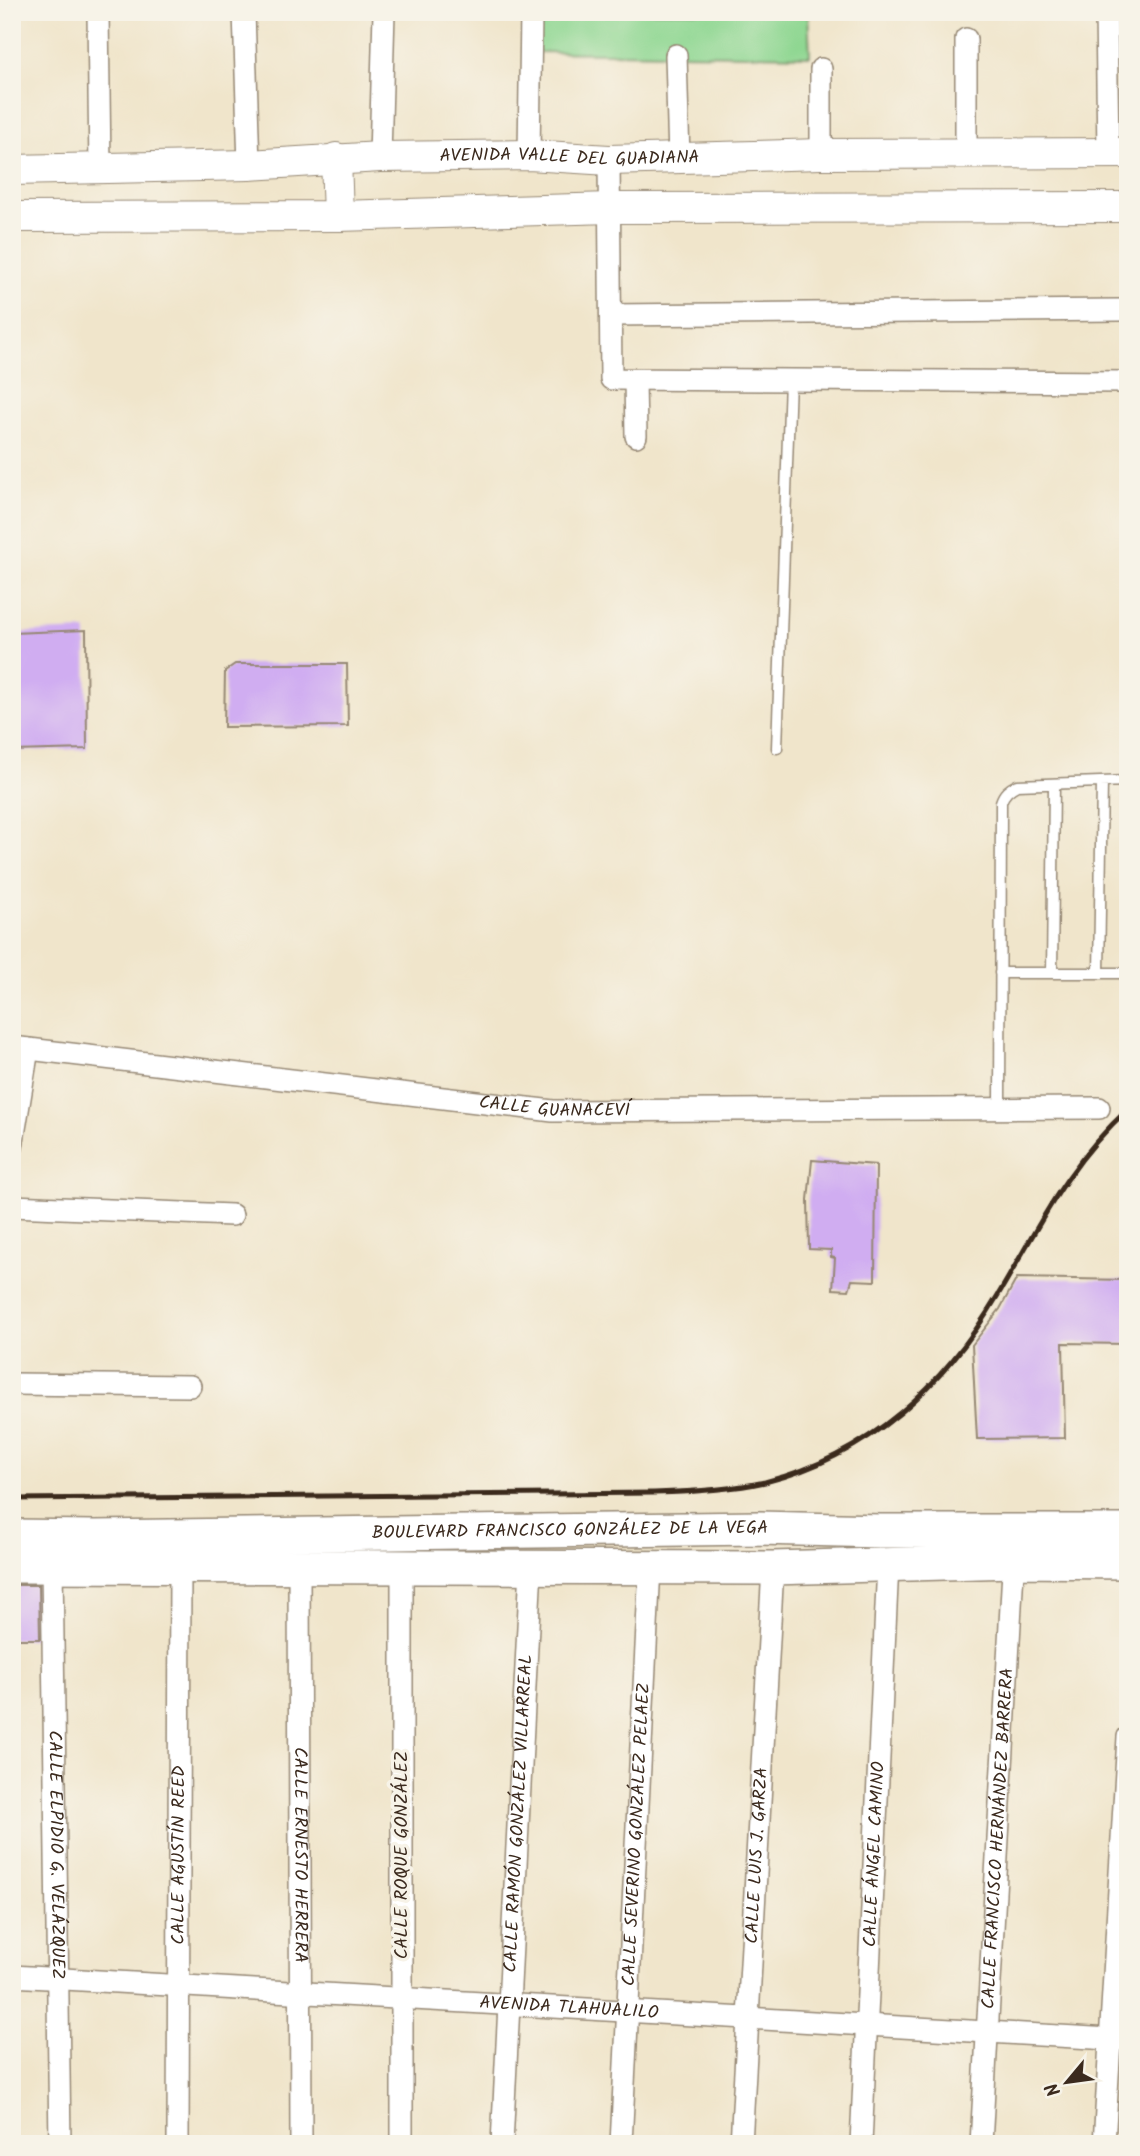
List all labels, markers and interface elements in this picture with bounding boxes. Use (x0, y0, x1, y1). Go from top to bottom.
street label: AVENIDA VALLE DEL GUADIANA (440, 140, 700, 175)
street label: CALLE GUANACEVÍ (477, 1088, 632, 1126)
street label: BOULEVARD FRANCISCO GONZÁLEZ DE LA VEGA (372, 1513, 768, 1548)
street label: CALLE RAMÓN GONZÁLEZ VILLARREAL (496, 1654, 541, 1973)
street label: CALLE FRANCISCO HERNÁNDEZ BARRERA (974, 1667, 1022, 2010)
street label: CALLE SEVERINO GONZÁLEZ PELAEZ (614, 1682, 659, 1987)
street label: CALLE ELPIDIO G. VELÁZQUEZ (40, 1730, 72, 1980)
street label: CALLE ERNESTO HERRERA (285, 1747, 315, 1963)
street label: CALLE ROQUE GONZÁLEZ (388, 1751, 417, 1959)
street label: CALLE ÁNGEL CAMINO (856, 1761, 893, 1948)
street label: CALLE AGUSTÍN REED (164, 1765, 194, 1945)
street label: CALLE LUIS J. GARZA (738, 1766, 776, 1944)
street label: AVENIDA TLAHUALILO (479, 1988, 659, 2028)
north arrow (1032, 2048, 1102, 2118)
text: N (1038, 2077, 1070, 2102)

